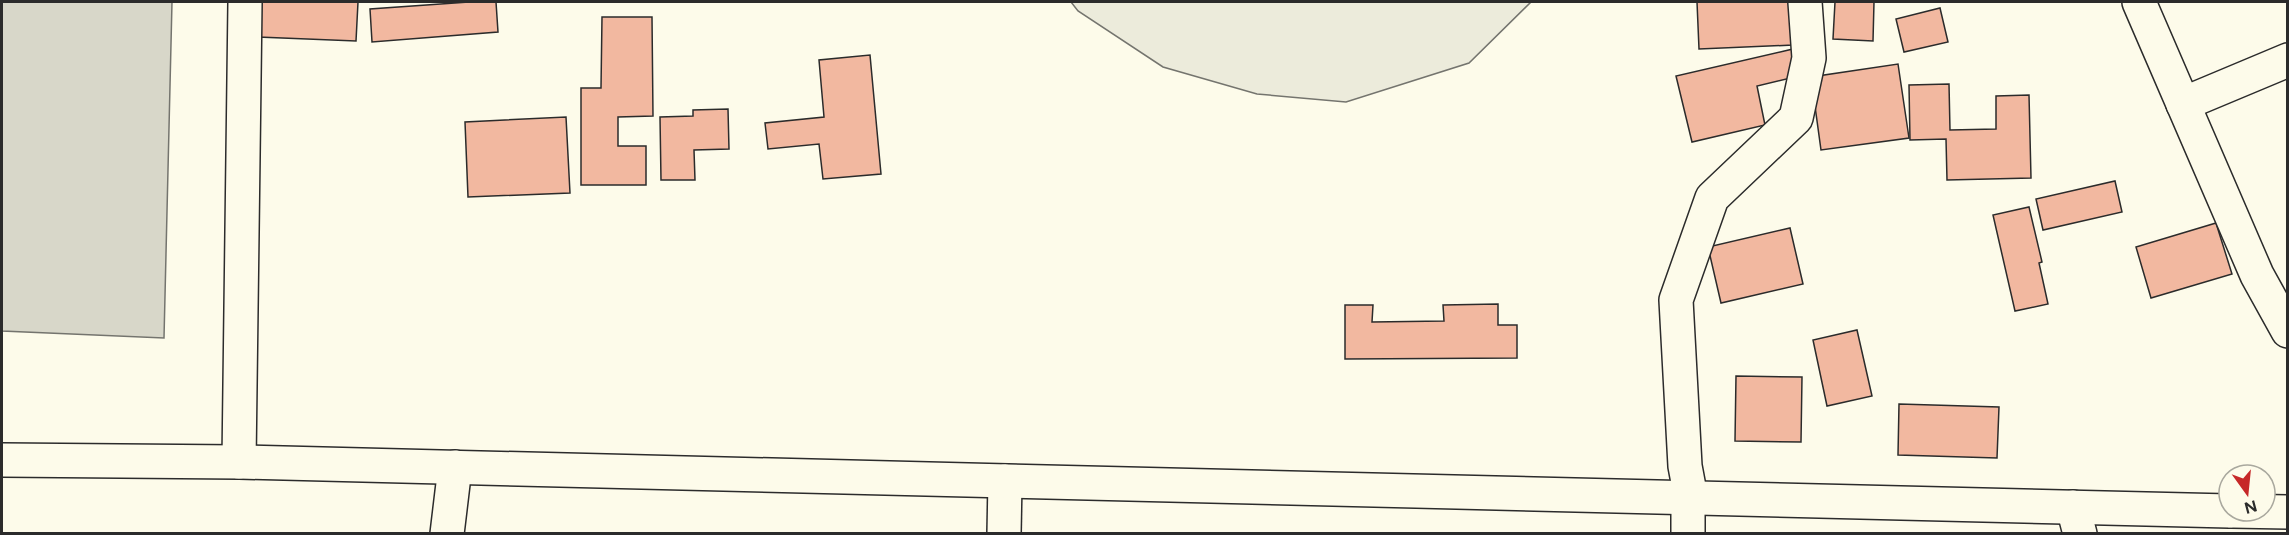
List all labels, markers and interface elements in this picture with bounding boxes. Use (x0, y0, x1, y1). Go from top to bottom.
north arrow (2217, 463, 2277, 523)
text: N (2242, 496, 2259, 518)

